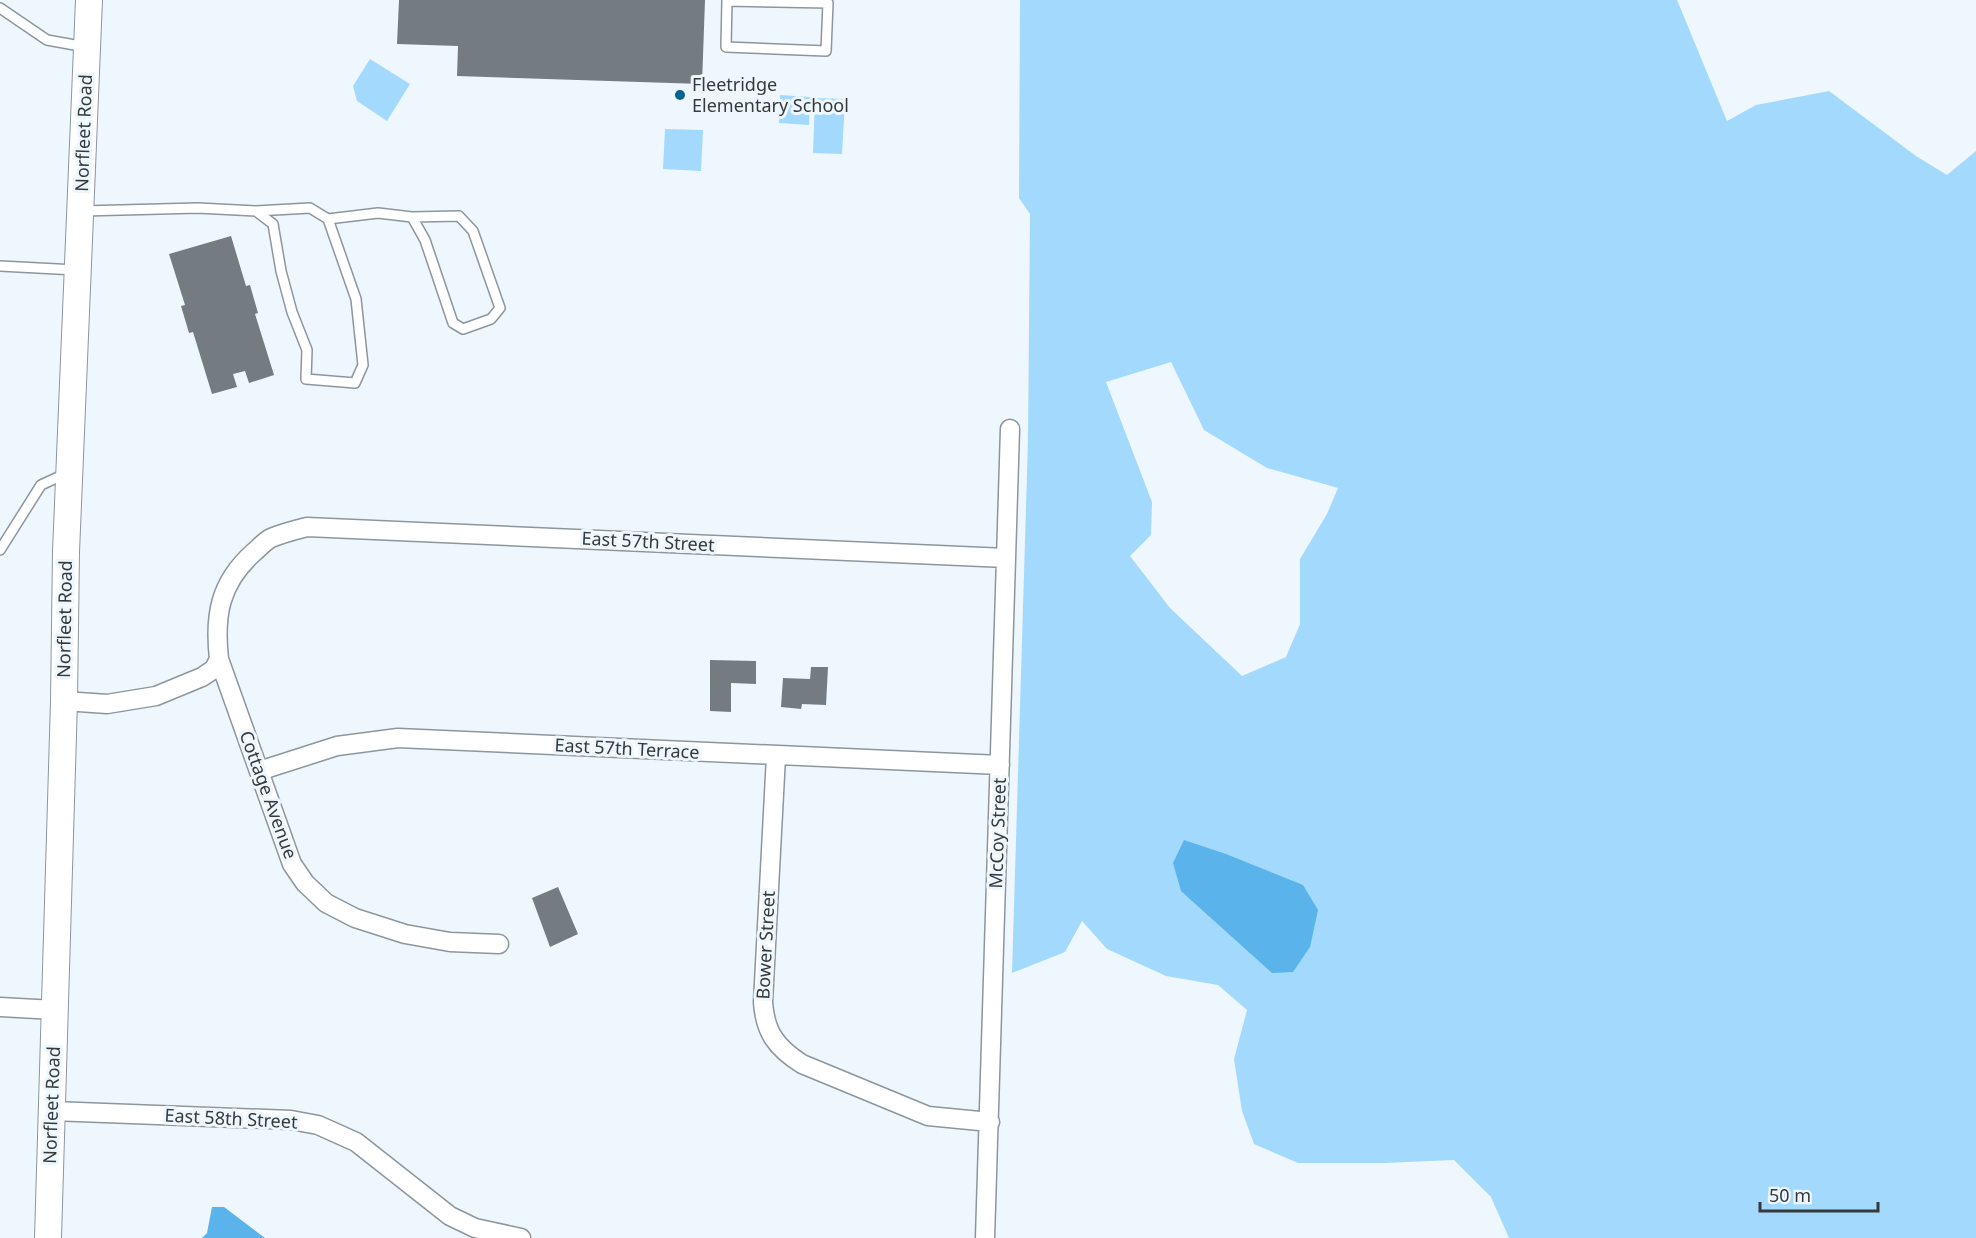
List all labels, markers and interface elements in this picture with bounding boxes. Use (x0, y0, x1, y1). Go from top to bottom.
place label: Fleetridge Elementary School (692, 72, 849, 117)
street label: Norfleet Road (69, 74, 97, 192)
marker: Fleetridge Elementary School (673, 88, 687, 102)
street label: East 57th Street (581, 526, 716, 556)
street label: Norfleet Road (51, 560, 77, 678)
street label: Cottage Avenue (235, 727, 303, 862)
street label: East 57th Terrace (554, 732, 700, 764)
street label: McCoy Street (983, 777, 1011, 889)
street label: Bower Street (750, 889, 780, 1000)
street label: Norfleet Road (37, 1046, 65, 1164)
street label: East 58th Street (164, 1103, 299, 1133)
scale bar (1760, 1175, 1878, 1213)
text: 50 m (1769, 1183, 1811, 1207)

